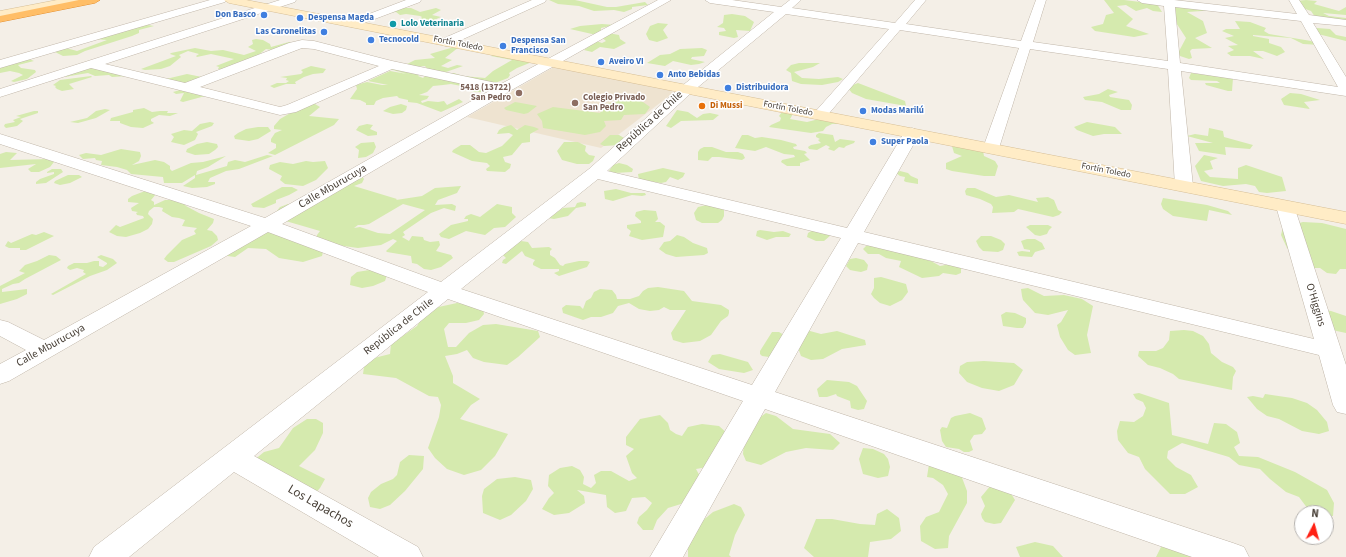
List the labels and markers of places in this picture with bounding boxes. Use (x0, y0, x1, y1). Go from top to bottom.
place label: Don Basco (215, 10, 256, 20)
marker: Don Basco (259, 10, 269, 20)
marker: Despensa Magda (295, 13, 305, 23)
place label: Despensa Magda (308, 13, 374, 23)
marker: Lolo Veterinaria (388, 19, 398, 29)
place label: Lolo Veterinaria (401, 19, 464, 29)
place label: Las Caronelitas (255, 27, 316, 37)
marker: Las Caronelitas (319, 27, 329, 37)
marker: Tecnocold (366, 35, 376, 45)
place label: Tecnocold (379, 35, 419, 45)
place label: Despensa San Francisco (511, 36, 566, 57)
marker: Despensa San Francisco (498, 41, 508, 51)
marker: Aveiro VI (596, 57, 606, 67)
place label: Aveiro VI (609, 57, 644, 67)
marker: Anto Bebidas (655, 70, 665, 80)
place label: Anto Bebidas (668, 70, 720, 80)
place label: 5418 (13722) San Pedro (460, 83, 511, 104)
marker: Distribuidora (723, 83, 733, 93)
place label: Distribuidora (736, 83, 788, 93)
marker: 5418 (13722) San Pedro (514, 88, 524, 98)
place label: Colegio Privado San Pedro (583, 93, 645, 114)
marker: Colegio Privado San Pedro (570, 98, 580, 108)
marker: Di Mussi (697, 101, 707, 111)
place label: Di Mussi (710, 101, 742, 111)
marker: Modas Marilú (858, 106, 868, 116)
place label: Modas Marilú (871, 106, 924, 116)
marker: Super Paola (868, 137, 878, 147)
place label: Super Paola (881, 137, 928, 147)

